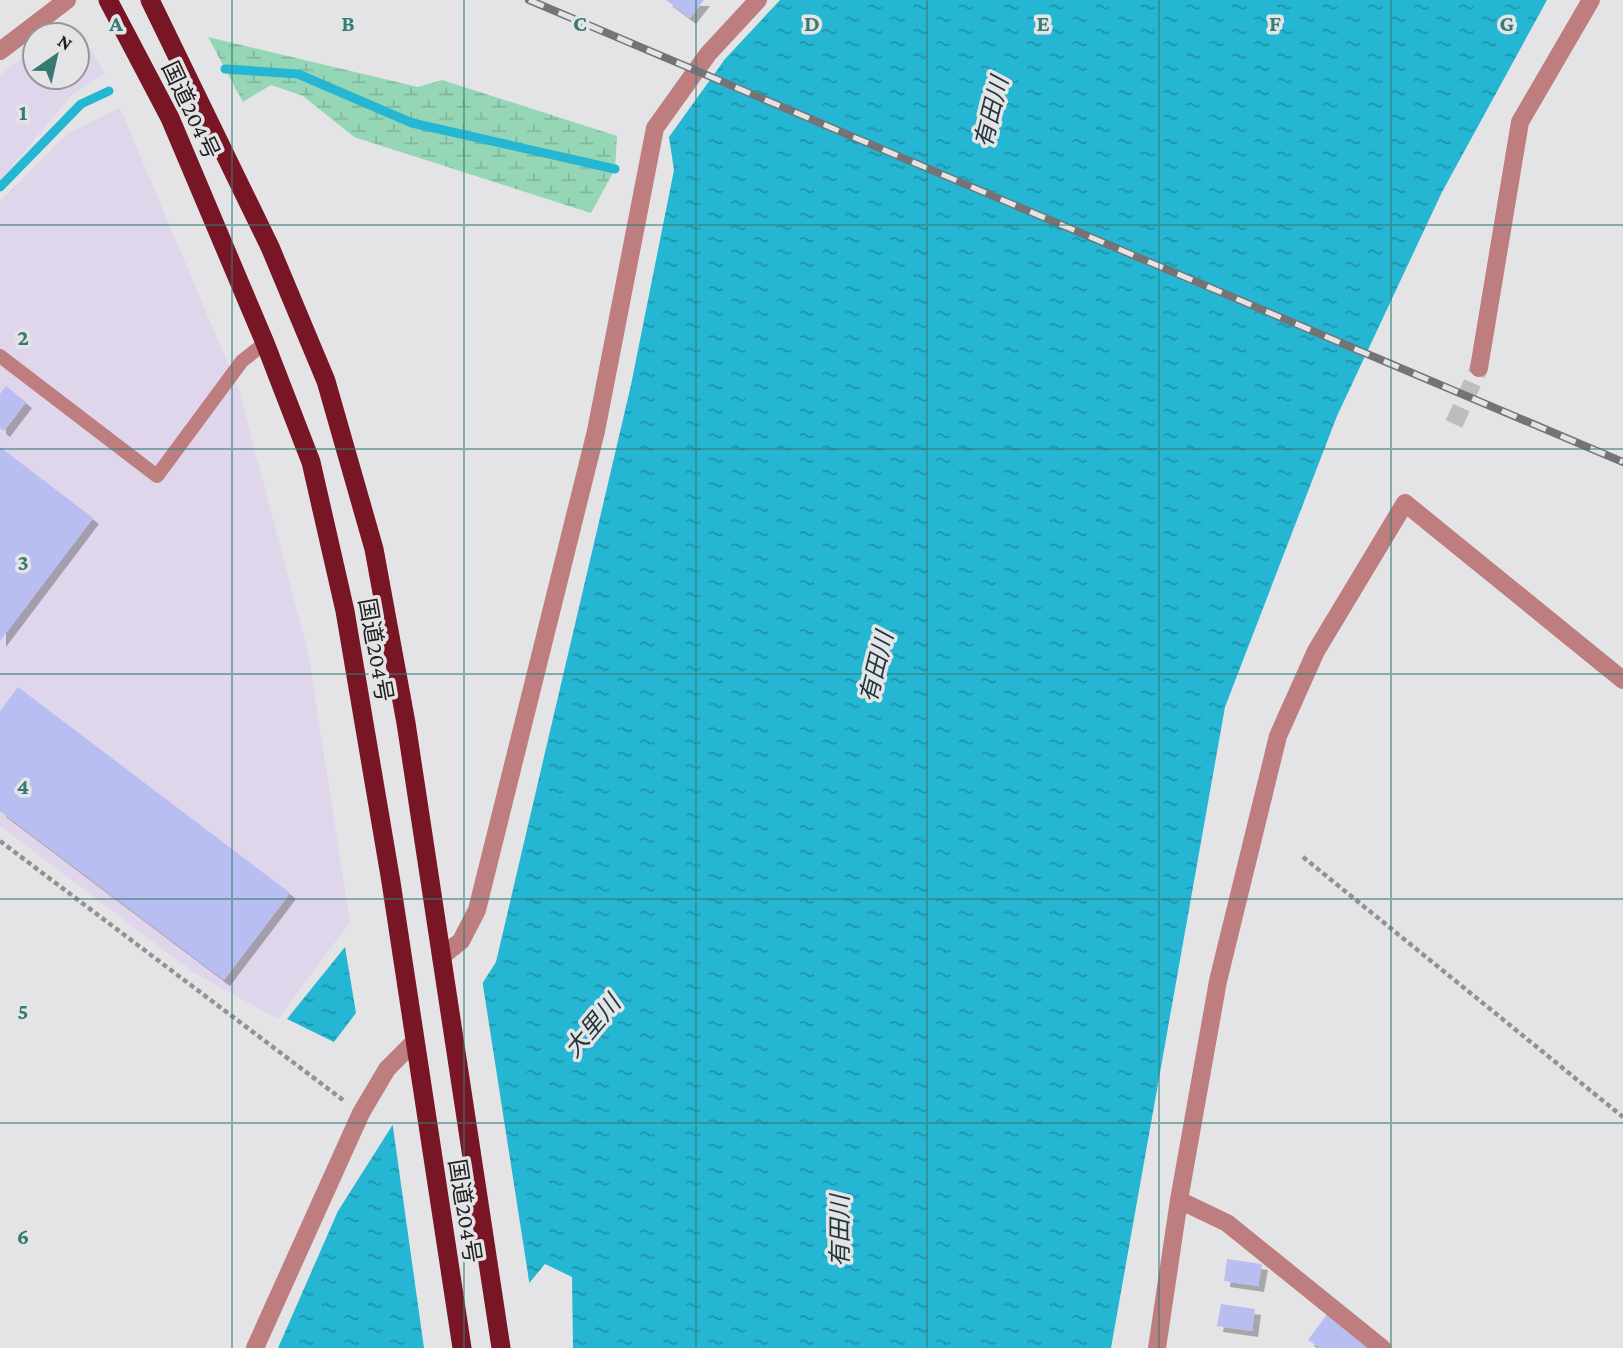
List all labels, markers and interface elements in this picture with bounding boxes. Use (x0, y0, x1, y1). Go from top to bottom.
text: A (108, 10, 123, 36)
text: B (341, 10, 355, 36)
text: C (573, 10, 587, 36)
text: D (804, 10, 820, 36)
text: E (1036, 10, 1050, 36)
text: F (1269, 10, 1281, 36)
text: G (1500, 10, 1515, 36)
north arrow (21, 21, 91, 91)
text: N (54, 30, 77, 55)
street label: 国道204号 (157, 57, 225, 163)
water label: 有田川 (969, 71, 1014, 150)
text: 1 (19, 99, 28, 125)
text: 2 (17, 324, 29, 350)
text: 3 (17, 549, 29, 575)
street label: 国道204号 (354, 596, 398, 704)
water label: 有田川 (854, 626, 899, 705)
text: 4 (17, 773, 29, 799)
water label: 大里川 (559, 987, 627, 1062)
text: 5 (17, 998, 29, 1024)
street label: 国道204号 (444, 1157, 486, 1265)
water label: 有田川 (826, 1192, 853, 1267)
text: 6 (17, 1223, 29, 1249)

